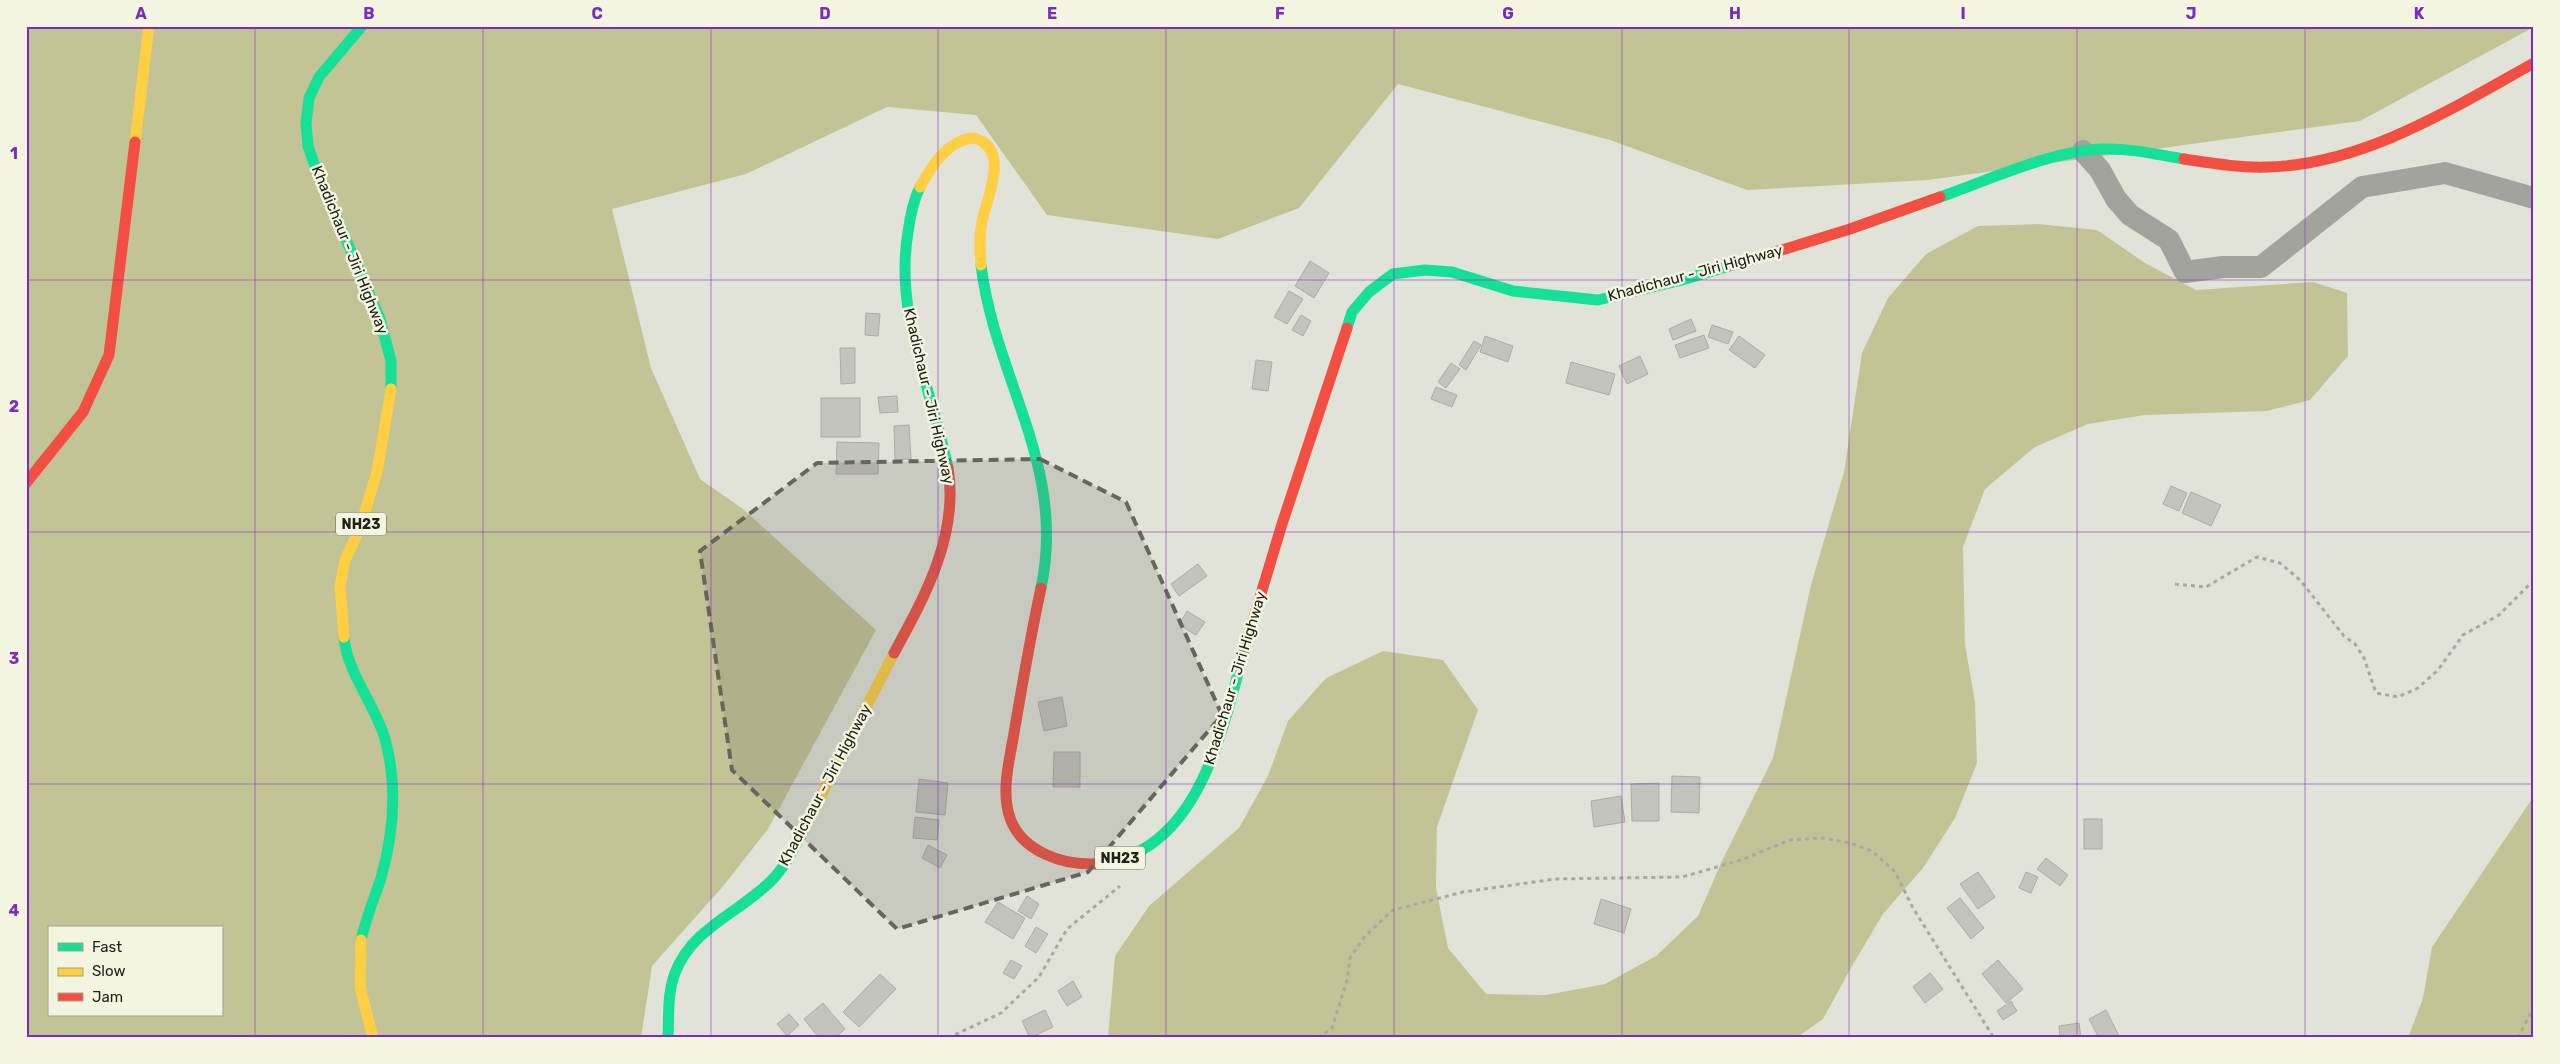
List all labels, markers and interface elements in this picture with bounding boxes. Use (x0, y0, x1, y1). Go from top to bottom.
text: A (135, 4, 147, 23)
text: B (363, 4, 375, 23)
text: C (591, 4, 603, 23)
text: D (819, 4, 831, 23)
text: E (1047, 4, 1057, 23)
text: F (1275, 4, 1285, 23)
text: G (1502, 4, 1514, 23)
text: H (1729, 4, 1741, 23)
text: I (1960, 4, 1966, 23)
text: J (2186, 4, 2196, 23)
text: K (2414, 4, 2425, 23)
text: 1 (10, 144, 18, 163)
street label: Khadichaur - Jiri Highway (308, 163, 392, 337)
street label: Khadichaur - Jiri Highway (1606, 241, 1784, 305)
street label: Khadichaur - Jiri Highway (900, 306, 958, 486)
text: 2 (9, 397, 19, 416)
road number: NH23 (336, 512, 386, 536)
street label: Khadichaur - Jiri Highway (1200, 589, 1270, 767)
text: 3 (9, 649, 19, 668)
street label: Khadichaur - Jiri Highway (775, 701, 875, 869)
road number: NH23 (1095, 846, 1145, 870)
text: 4 (9, 901, 20, 920)
legend (48, 926, 222, 1016)
text: Fast (92, 938, 122, 956)
text: Slow (92, 962, 125, 980)
text: Jam (92, 988, 123, 1006)

